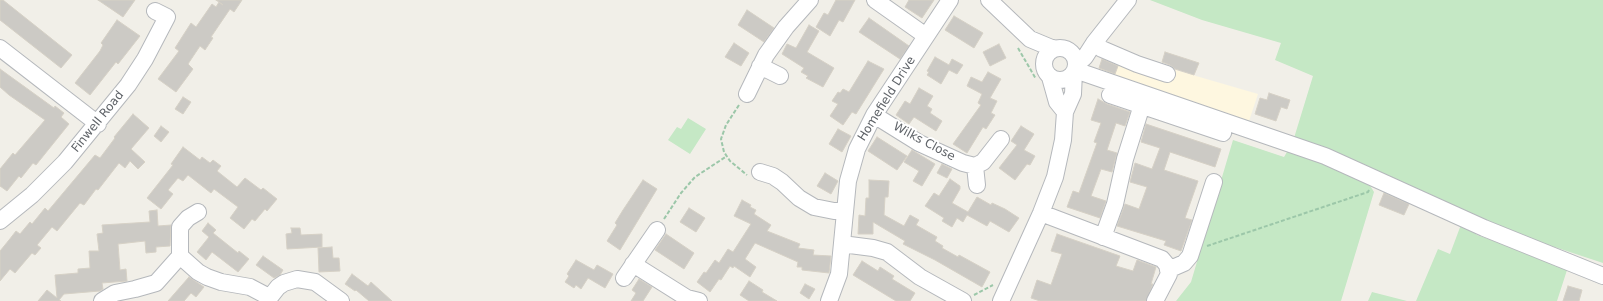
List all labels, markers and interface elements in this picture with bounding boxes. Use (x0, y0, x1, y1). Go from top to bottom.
street label: Homefield Drive (855, 54, 919, 144)
street label: Finwell Road (69, 88, 127, 156)
street label: Wilks Close (891, 120, 957, 164)

